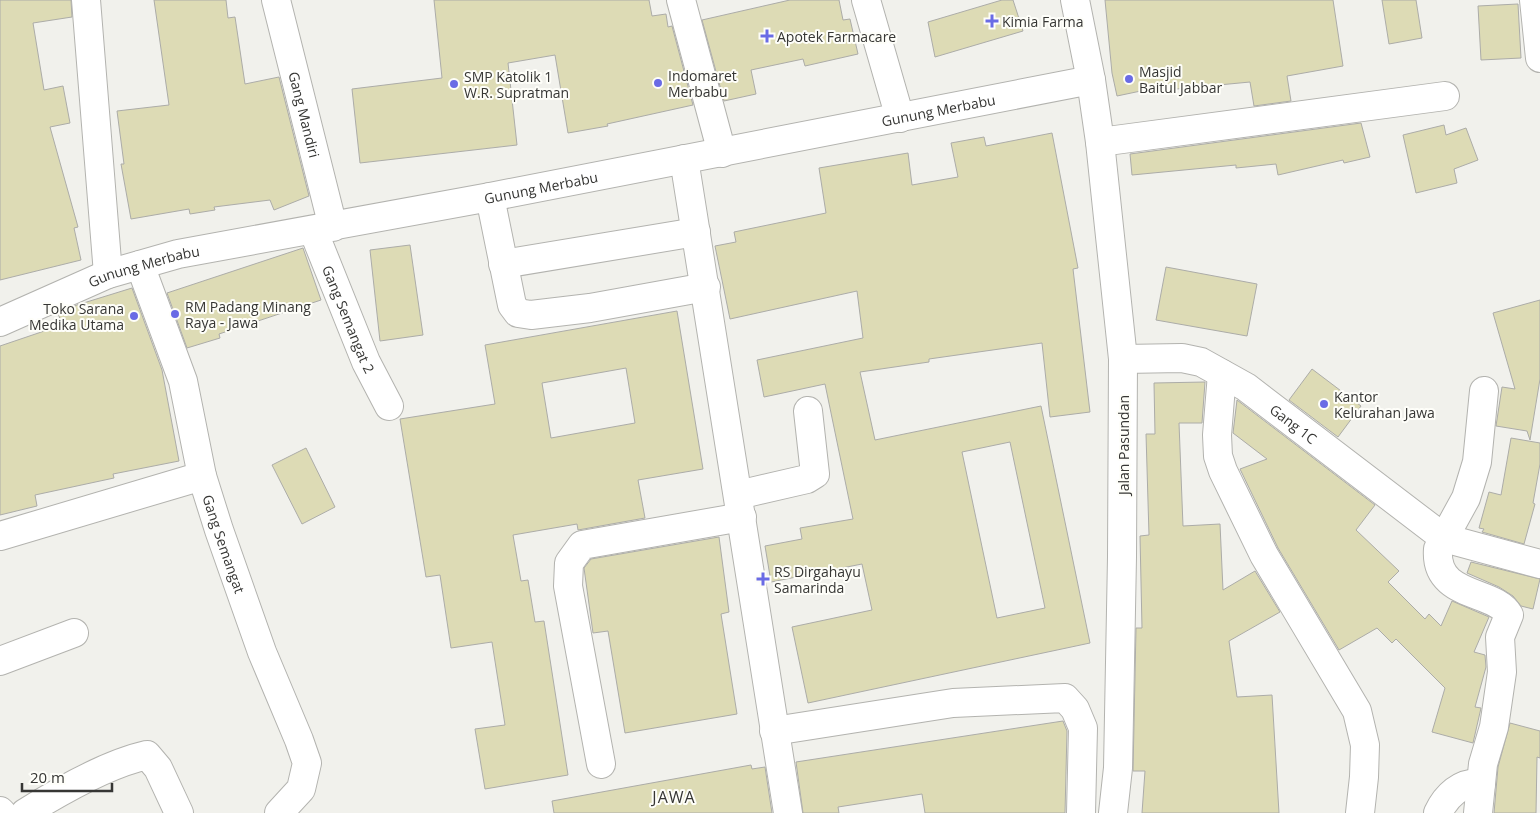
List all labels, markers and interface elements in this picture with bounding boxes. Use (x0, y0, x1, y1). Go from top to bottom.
place label: Kimia Farma (1002, 12, 1083, 31)
marker: Kimia Farma (986, 15, 998, 27)
place label: Apotek Farmacare (777, 27, 896, 46)
marker: Apotek Farmacare (761, 30, 773, 42)
place label: Masjid Baitul Jabbar (1139, 62, 1223, 97)
place label: Indomaret Merbabu (668, 66, 737, 101)
place label: SMP Katolik 1 W.R. Supratman (464, 67, 569, 102)
street label: Gang Mandiri (285, 69, 325, 160)
marker: Masjid Baitul Jabbar (1123, 73, 1135, 85)
marker: Indomaret Merbabu (652, 77, 664, 89)
marker: SMP Katolik 1 W.R. Supratman (448, 78, 460, 90)
street label: Gunung Merbabu (880, 89, 997, 130)
street label: Gunung Merbabu (482, 167, 599, 207)
street label: Gunung Merbabu (85, 241, 201, 291)
street label: Gang Semangat 2 (319, 262, 380, 376)
place label: RM Padang Minang Raya - Jawa (185, 297, 311, 332)
place label: Toko Sarana Medika Utama (29, 299, 124, 334)
marker: RM Padang Minang Raya - Jawa (169, 308, 181, 320)
marker: Toko Sarana Medika Utama (128, 310, 140, 322)
place label: Kantor Kelurahan Jawa (1334, 387, 1435, 422)
street label: Jalan Pasundan (1114, 395, 1133, 497)
marker: Kantor Kelurahan Jawa (1318, 398, 1330, 410)
street label: Gang 1C (1266, 399, 1321, 448)
street label: Gang Semangat (199, 492, 250, 596)
place label: RS Dirgahayu Samarinda (774, 562, 861, 597)
marker: RS Dirgahayu Samarinda (756, 572, 770, 586)
scale bar (22, 760, 112, 792)
text: 20 m (30, 767, 65, 787)
district label: JAWA (650, 786, 696, 808)

